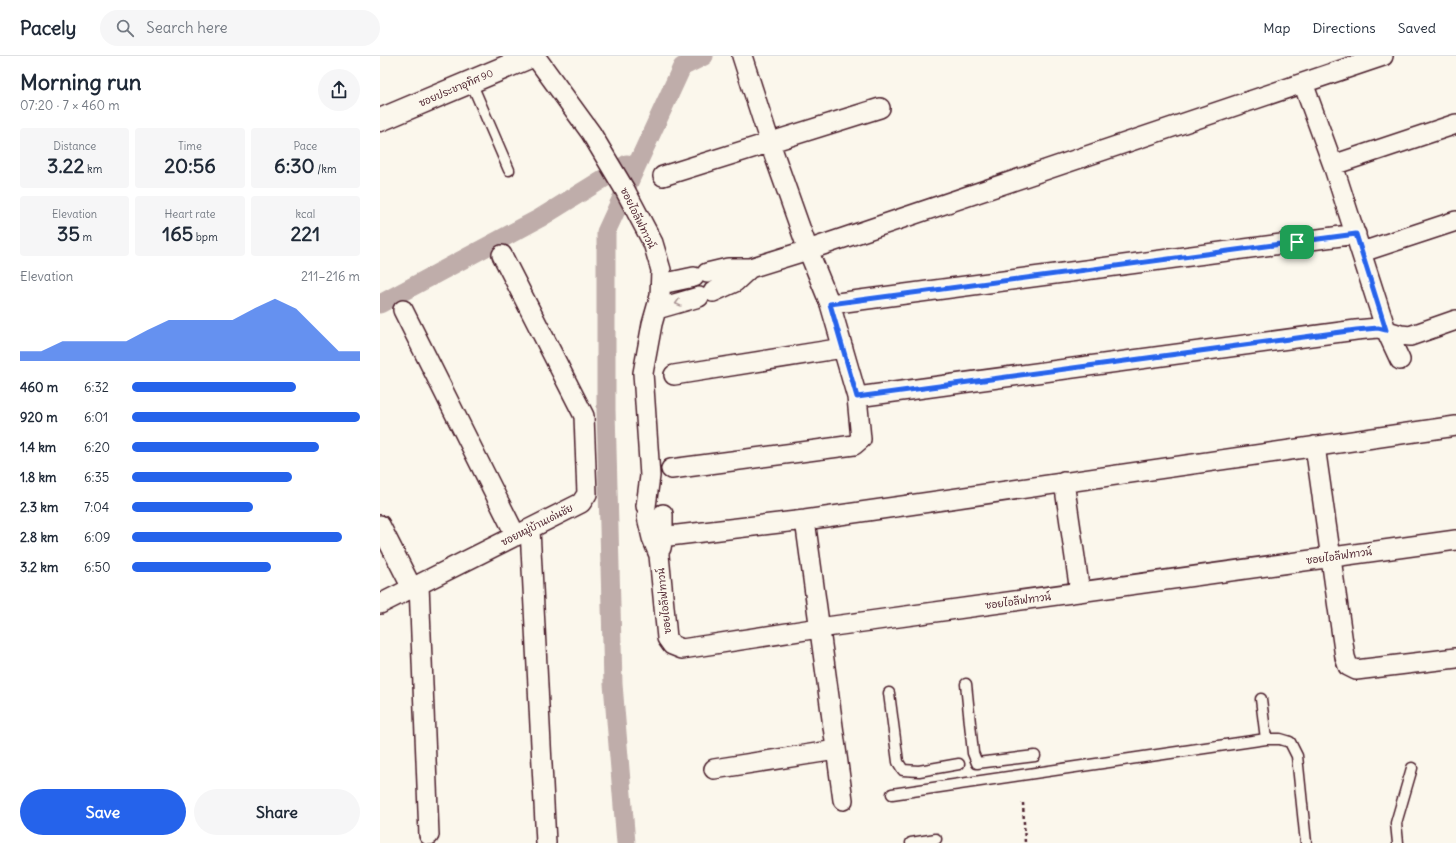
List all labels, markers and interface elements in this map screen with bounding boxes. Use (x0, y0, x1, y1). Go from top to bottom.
search box (100, 10, 380, 46)
text: Pacely (20, 16, 76, 40)
icon: search (114, 17, 136, 39)
text: Search here (146, 18, 228, 37)
text: Map (1263, 19, 1290, 37)
text: Directions (1312, 19, 1376, 37)
text: Saved (1398, 19, 1436, 37)
street label: ซอยประชาอุทิศ 90 (417, 66, 496, 111)
text: Morning run (20, 68, 142, 96)
button: share (318, 69, 360, 111)
text: 07:20 · 7 × 460 m (20, 97, 120, 114)
text: Distance (53, 139, 96, 153)
text: Time (178, 139, 202, 153)
text: Pace (293, 139, 317, 153)
text: 3.22 (47, 153, 84, 178)
text: 20:56 (164, 153, 216, 178)
text: 6:30 (274, 153, 315, 178)
text: km (84, 162, 102, 176)
text: /km (315, 162, 337, 176)
street label: ซอยไอลีฟทาวน์ (618, 185, 659, 251)
text: Elevation (52, 207, 97, 221)
text: Heart rate (164, 207, 216, 221)
text: kcal (295, 207, 315, 221)
text: 35 (57, 221, 80, 246)
text: 165 (162, 221, 193, 246)
text: 221 (290, 221, 320, 246)
pin (1280, 225, 1314, 259)
text: m (80, 230, 92, 244)
text: bpm (193, 230, 218, 244)
icon: arrive (1286, 231, 1308, 253)
text: Elevation (20, 268, 73, 285)
text: 211–216 m (301, 268, 360, 285)
one-way arrow (675, 298, 682, 307)
text: 460 m (20, 379, 58, 396)
text: 6:32 (84, 379, 109, 396)
text: 920 m (20, 409, 58, 426)
text: 6:01 (84, 409, 108, 426)
text: 1.4 km (20, 439, 56, 456)
text: 6:20 (84, 439, 110, 456)
text: 1.8 km (20, 469, 56, 486)
text: 6:35 (84, 469, 109, 486)
text: 2.3 km (20, 499, 58, 516)
text: 7:04 (84, 499, 109, 516)
street label: ซอยหมู่บ้านเด่นชัย (499, 501, 576, 550)
text: 2.8 km (20, 529, 58, 546)
text: 6:09 (84, 529, 110, 546)
street label: ซอยไอลีฟทาวน์ (1305, 544, 1373, 567)
text: 3.2 km (20, 559, 58, 576)
text: 6:50 (84, 559, 110, 576)
street label: ซอยไอลีฟทาวน์ (653, 567, 674, 635)
street label: ซอยไอลีฟทาวน์ (984, 589, 1052, 612)
button: Save (20, 789, 186, 835)
button: Share (194, 789, 360, 835)

